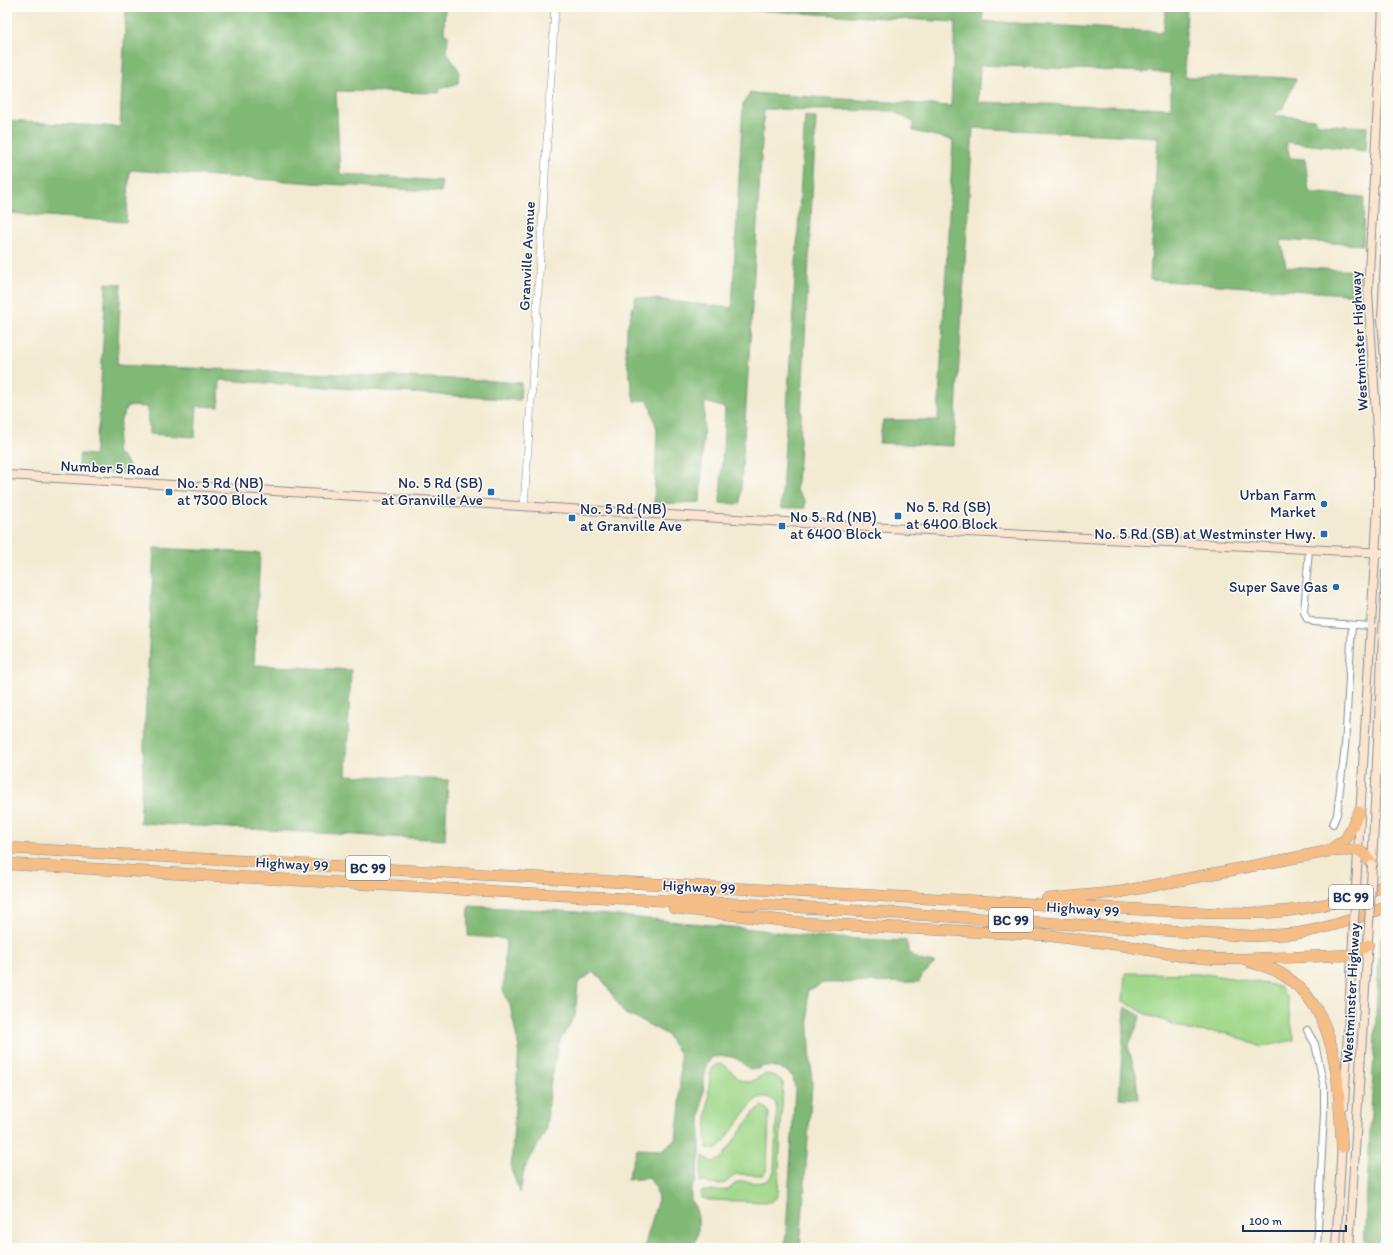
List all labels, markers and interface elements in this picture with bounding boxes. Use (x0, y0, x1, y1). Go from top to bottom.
street label: Granville Avenue (515, 201, 539, 311)
street label: Westminster Highway (1346, 271, 1372, 411)
street label: Number 5 Road (60, 456, 161, 480)
place label: No. 5 Rd (NB) at 7300 Block (177, 474, 268, 509)
place label: No. 5 Rd (SB) at Granville Ave (381, 474, 483, 509)
place label: Urban Farm Market (1239, 486, 1316, 521)
marker: No. 5 Rd (NB) at 7300 Block (164, 487, 174, 497)
marker: No. 5 Rd (SB) at Granville Ave (486, 487, 496, 497)
place label: No 5. Rd (SB) at 6400 Block (906, 498, 998, 533)
marker: Urban Farm Market (1319, 499, 1329, 509)
place label: No. 5 Rd (NB) at Granville Ave (580, 500, 682, 535)
place label: No 5. Rd (NB) at 6400 Block (790, 508, 882, 543)
marker: No 5. Rd (SB) at 6400 Block (893, 511, 903, 521)
marker: No. 5 Rd (NB) at Granville Ave (567, 513, 577, 523)
marker: No 5. Rd (NB) at 6400 Block (777, 521, 787, 531)
place label: No. 5 Rd (SB) at Westminster Hwy. (1094, 525, 1316, 543)
marker: No. 5 Rd (SB) at Westminster Hwy. (1319, 529, 1329, 539)
place label: Super Save Gas (1229, 578, 1328, 596)
marker: Super Save Gas (1331, 582, 1341, 592)
street label: Highway 99 (255, 853, 329, 875)
road number: BC 99 (346, 856, 390, 880)
street label: Highway 99 (662, 876, 736, 898)
road number: BC 99 (1329, 885, 1373, 909)
street label: Highway 99 (1046, 897, 1120, 921)
road number: BC 99 (989, 908, 1033, 932)
street label: Westminster Highway (1338, 923, 1364, 1063)
scale bar (1243, 1207, 1346, 1233)
text: 100 m (1249, 1214, 1282, 1228)

